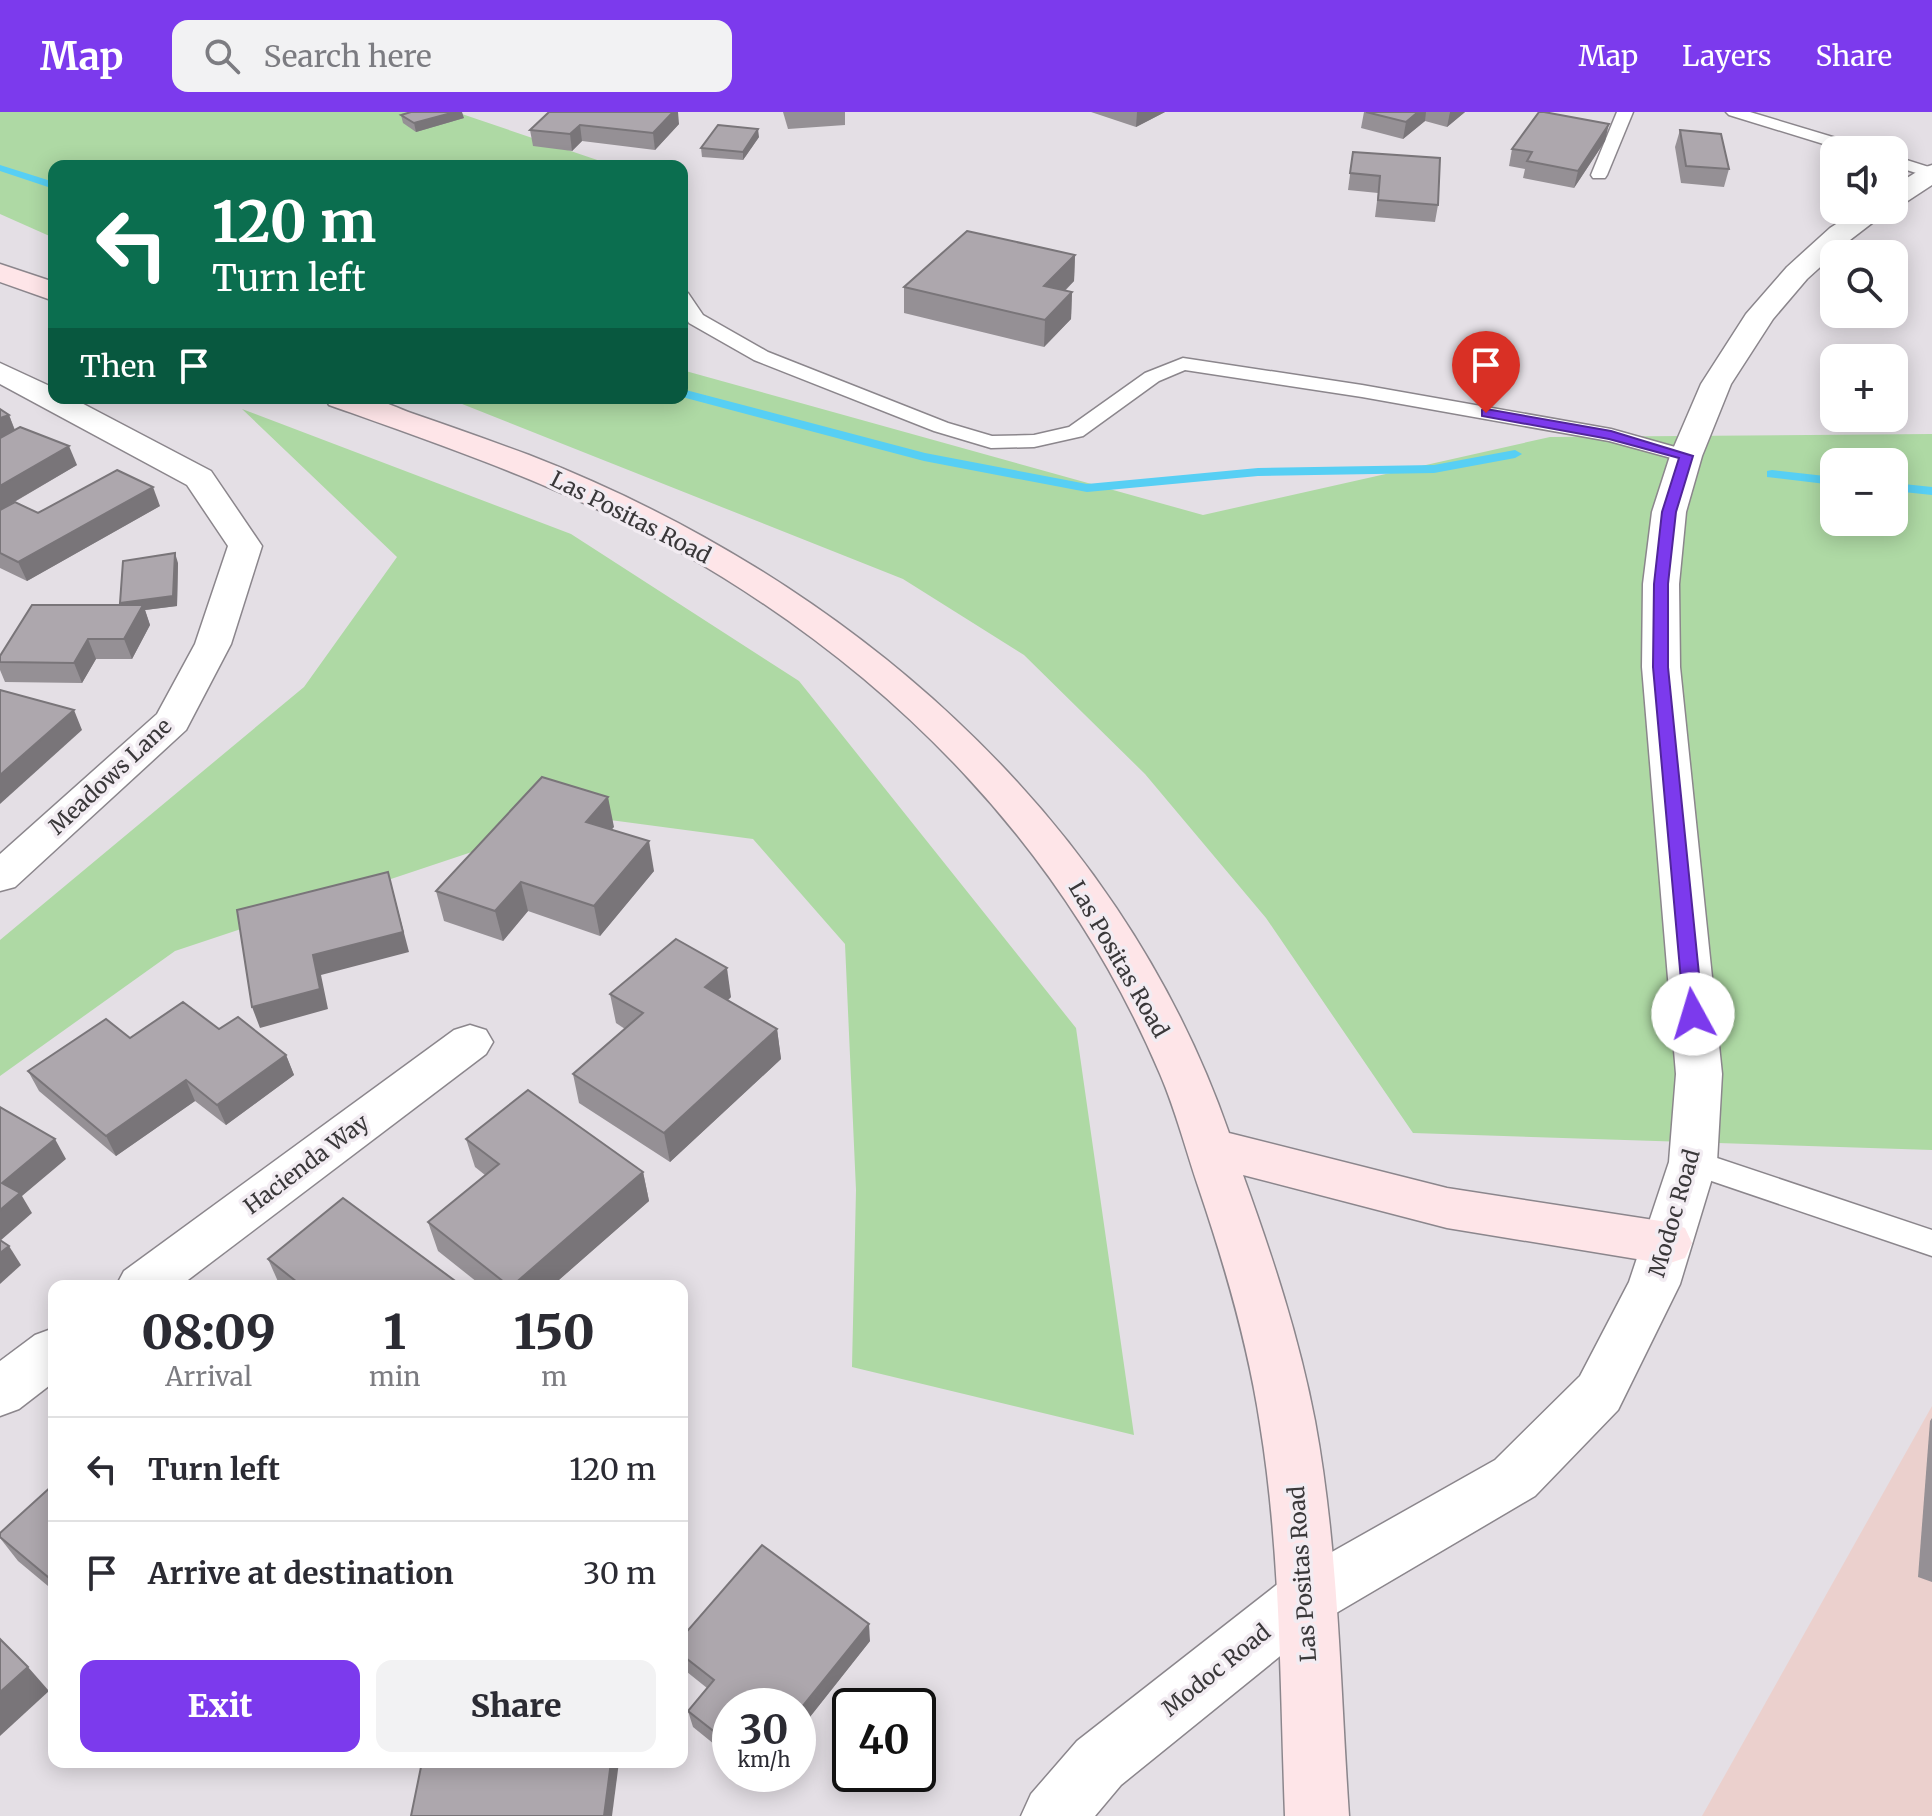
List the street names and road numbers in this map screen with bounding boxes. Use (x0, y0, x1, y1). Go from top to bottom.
street label: Las Positas Road (546, 465, 716, 569)
street label: Meadows Lane (43, 712, 177, 840)
street label: Las Positas Road (1063, 876, 1175, 1042)
street label: Hacienda Way (238, 1108, 374, 1220)
street label: Modoc Road (1642, 1146, 1706, 1280)
street label: Las Positas Road (1282, 1485, 1322, 1663)
street label: Modoc Road (1156, 1618, 1276, 1722)

